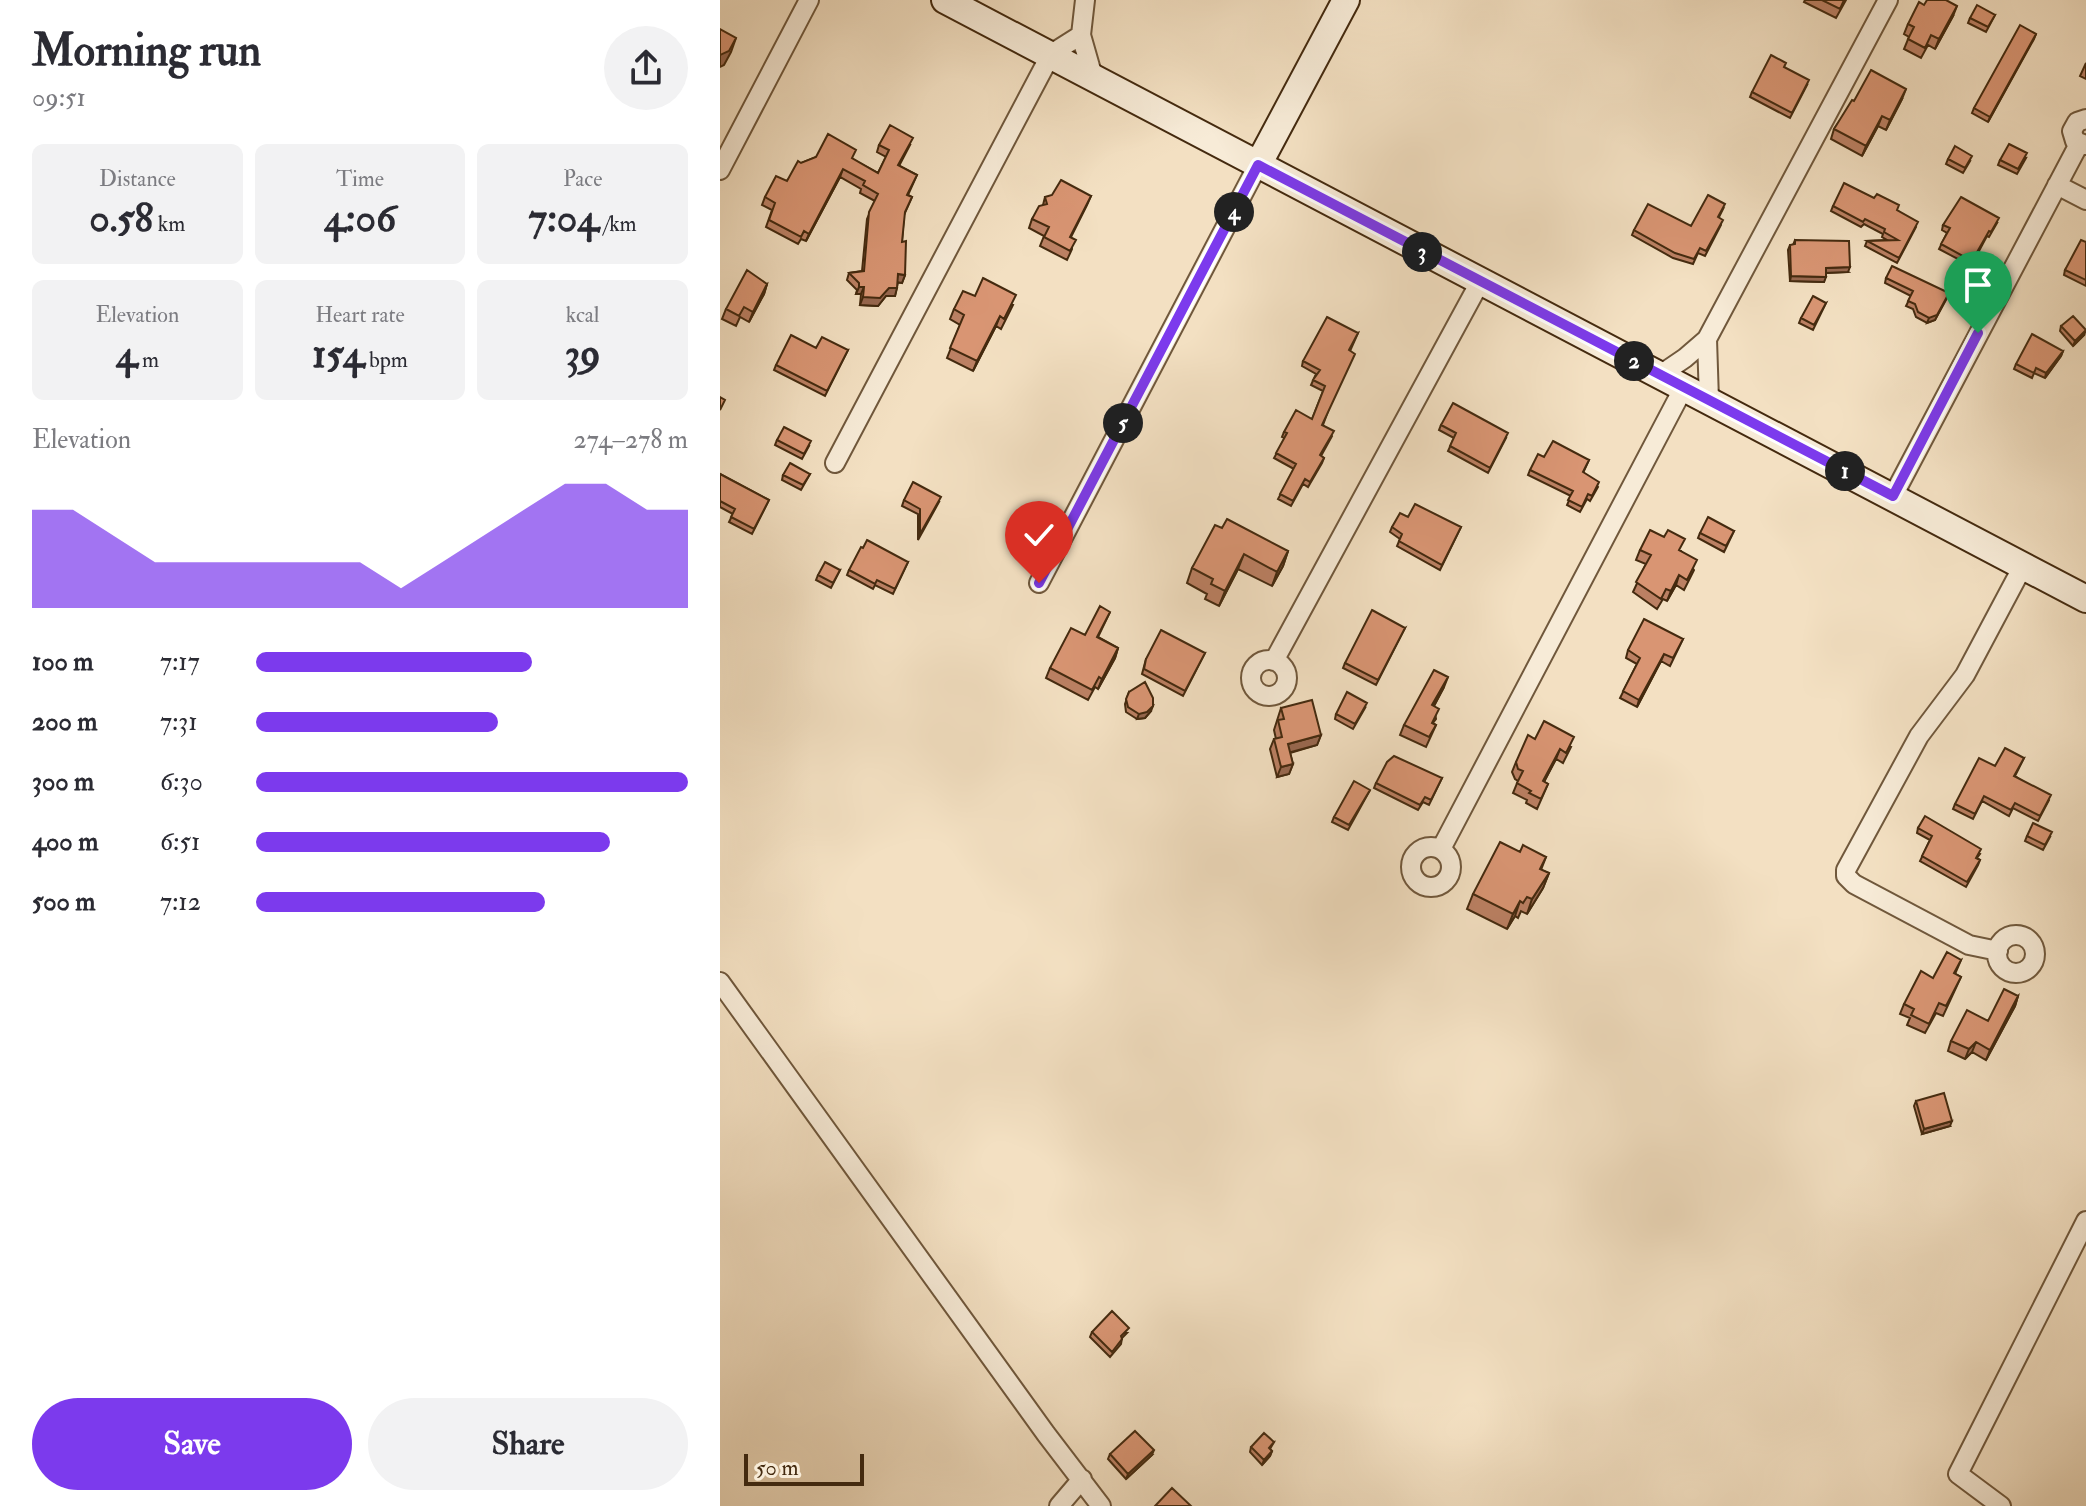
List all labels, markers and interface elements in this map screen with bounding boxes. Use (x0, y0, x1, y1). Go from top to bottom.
text: Morning run (32, 24, 261, 79)
button: share (604, 26, 688, 110)
text: 09:51 (32, 82, 86, 114)
text: Distance (99, 165, 176, 193)
text: Time (336, 165, 384, 193)
text: Pace (563, 165, 602, 193)
pin: 4 (1214, 192, 1254, 232)
text: 0.58 (89, 193, 153, 244)
text: 4:06 (324, 193, 396, 244)
text: 7:04 (529, 193, 599, 244)
text: 4 (1228, 198, 1240, 226)
text: km (153, 210, 185, 238)
text: /km (599, 210, 637, 238)
pin: 3 (1402, 232, 1442, 272)
text: 3 (1418, 238, 1426, 266)
pin (1944, 251, 2012, 333)
icon: arrive (1956, 263, 2000, 307)
text: Elevation (95, 301, 179, 329)
text: Heart rate (315, 301, 405, 329)
text: kcal (566, 301, 600, 329)
text: 4 (116, 329, 137, 380)
text: 154 (312, 329, 364, 380)
text: 39 (565, 329, 601, 380)
pin: 2 (1614, 341, 1654, 381)
text: m (137, 346, 159, 374)
text: bpm (364, 346, 408, 374)
text: 2 (1628, 347, 1640, 375)
pin: 5 (1103, 403, 1143, 443)
text: 5 (1118, 409, 1128, 437)
text: Elevation (32, 424, 131, 456)
text: 274–278 m (574, 424, 688, 456)
pin: 1 (1825, 451, 1865, 491)
text: 1 (1841, 457, 1849, 485)
pin (1005, 501, 1073, 583)
icon: check (1017, 513, 1061, 557)
text: 100 m (32, 646, 93, 678)
text: 7:17 (160, 646, 200, 678)
text: 200 m (32, 706, 97, 738)
text: 7:31 (160, 706, 198, 738)
text: 300 m (32, 766, 94, 798)
text: 6:30 (160, 766, 203, 798)
text: 400 m (32, 826, 98, 858)
text: 6:51 (160, 826, 200, 858)
text: 500 m (32, 886, 96, 918)
text: 7:12 (160, 886, 201, 918)
button: Save (32, 1398, 352, 1490)
button: Share (368, 1398, 688, 1490)
scale bar (744, 1450, 864, 1486)
text: 50 m (756, 1454, 798, 1482)

